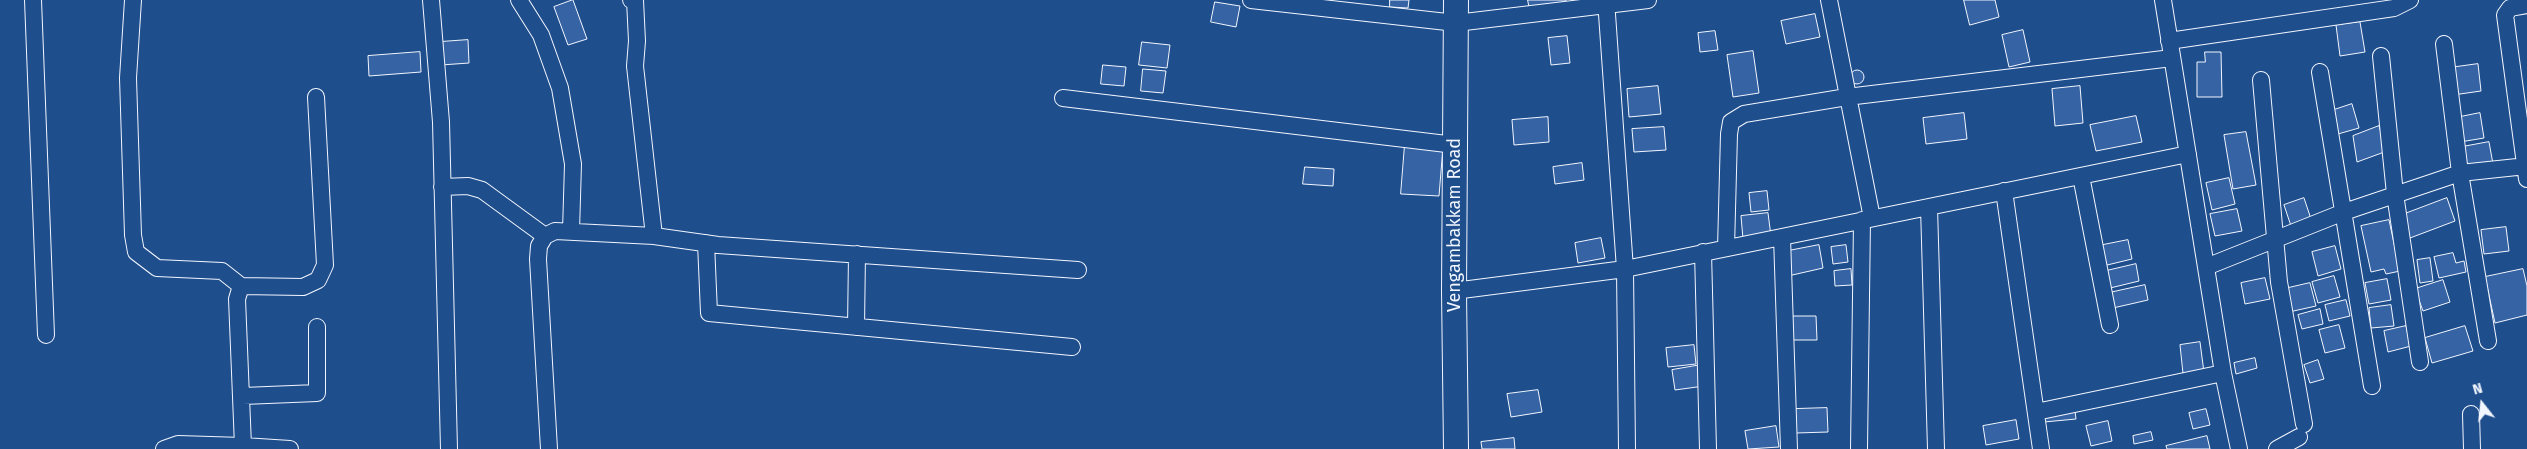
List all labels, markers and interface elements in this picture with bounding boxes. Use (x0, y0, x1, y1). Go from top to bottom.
street label: Vengambakkam Road (1444, 138, 1466, 312)
north arrow (2457, 379, 2507, 429)
text: N (2471, 380, 2485, 399)

